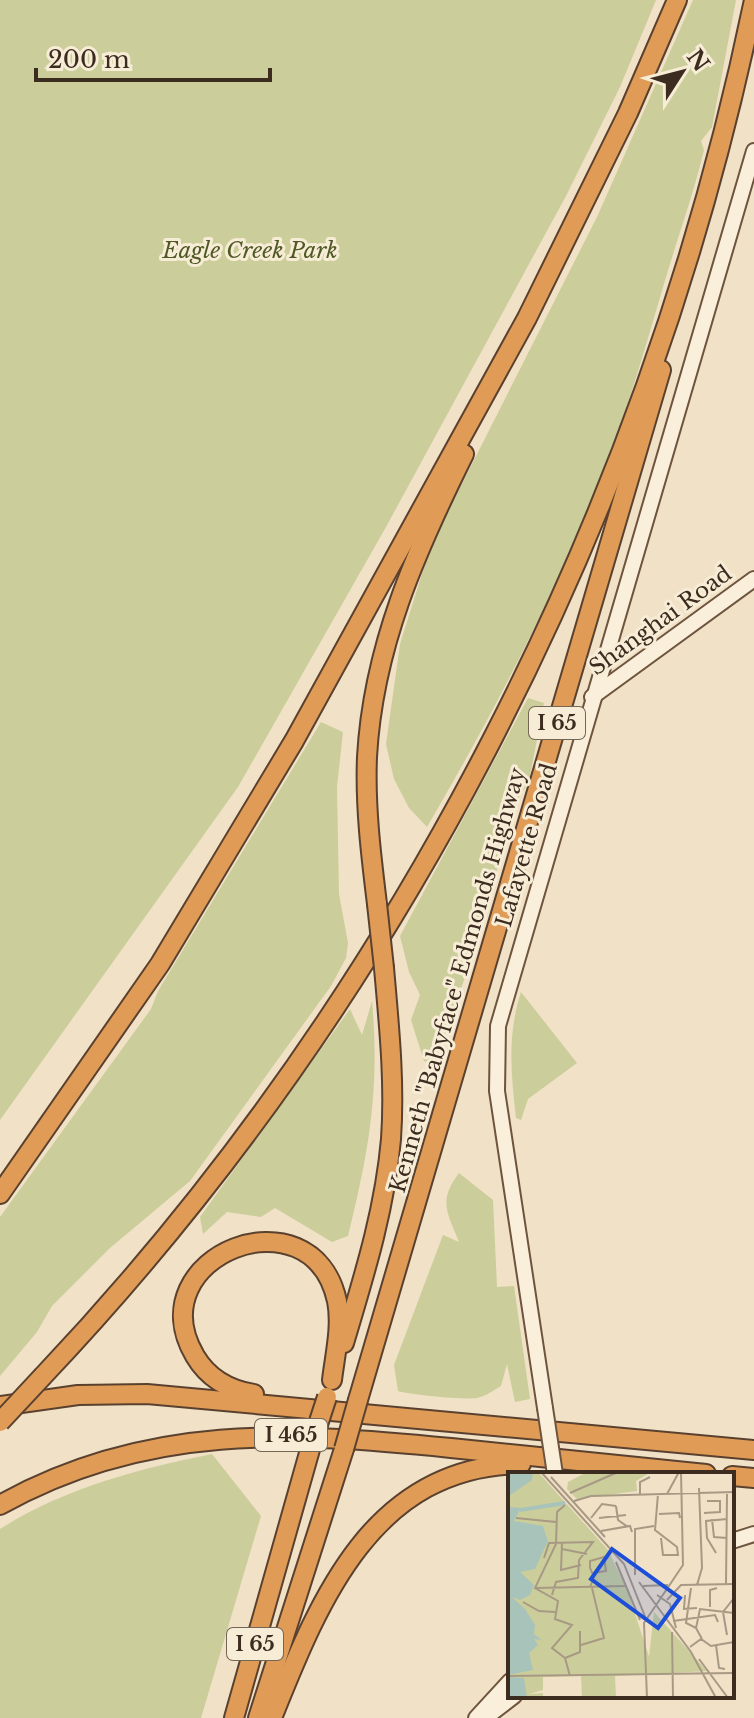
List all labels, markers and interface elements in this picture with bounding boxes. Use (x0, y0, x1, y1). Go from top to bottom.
scale bar (36, 32, 270, 82)
north arrow (642, 32, 722, 112)
text: N (681, 44, 715, 77)
text: 200 m (48, 45, 130, 74)
park label: Eagle Creek Park (161, 237, 338, 264)
street label: Shanghai Road (584, 560, 737, 681)
road number: I 65 (529, 707, 585, 739)
street label: Lafayette Road (490, 760, 563, 930)
street label: Kenneth "Babyface" Edmonds Highway (384, 764, 531, 1196)
road number: I 465 (255, 1419, 327, 1451)
inset map (508, 1472, 734, 1698)
road number: I 65 (227, 1628, 283, 1660)

